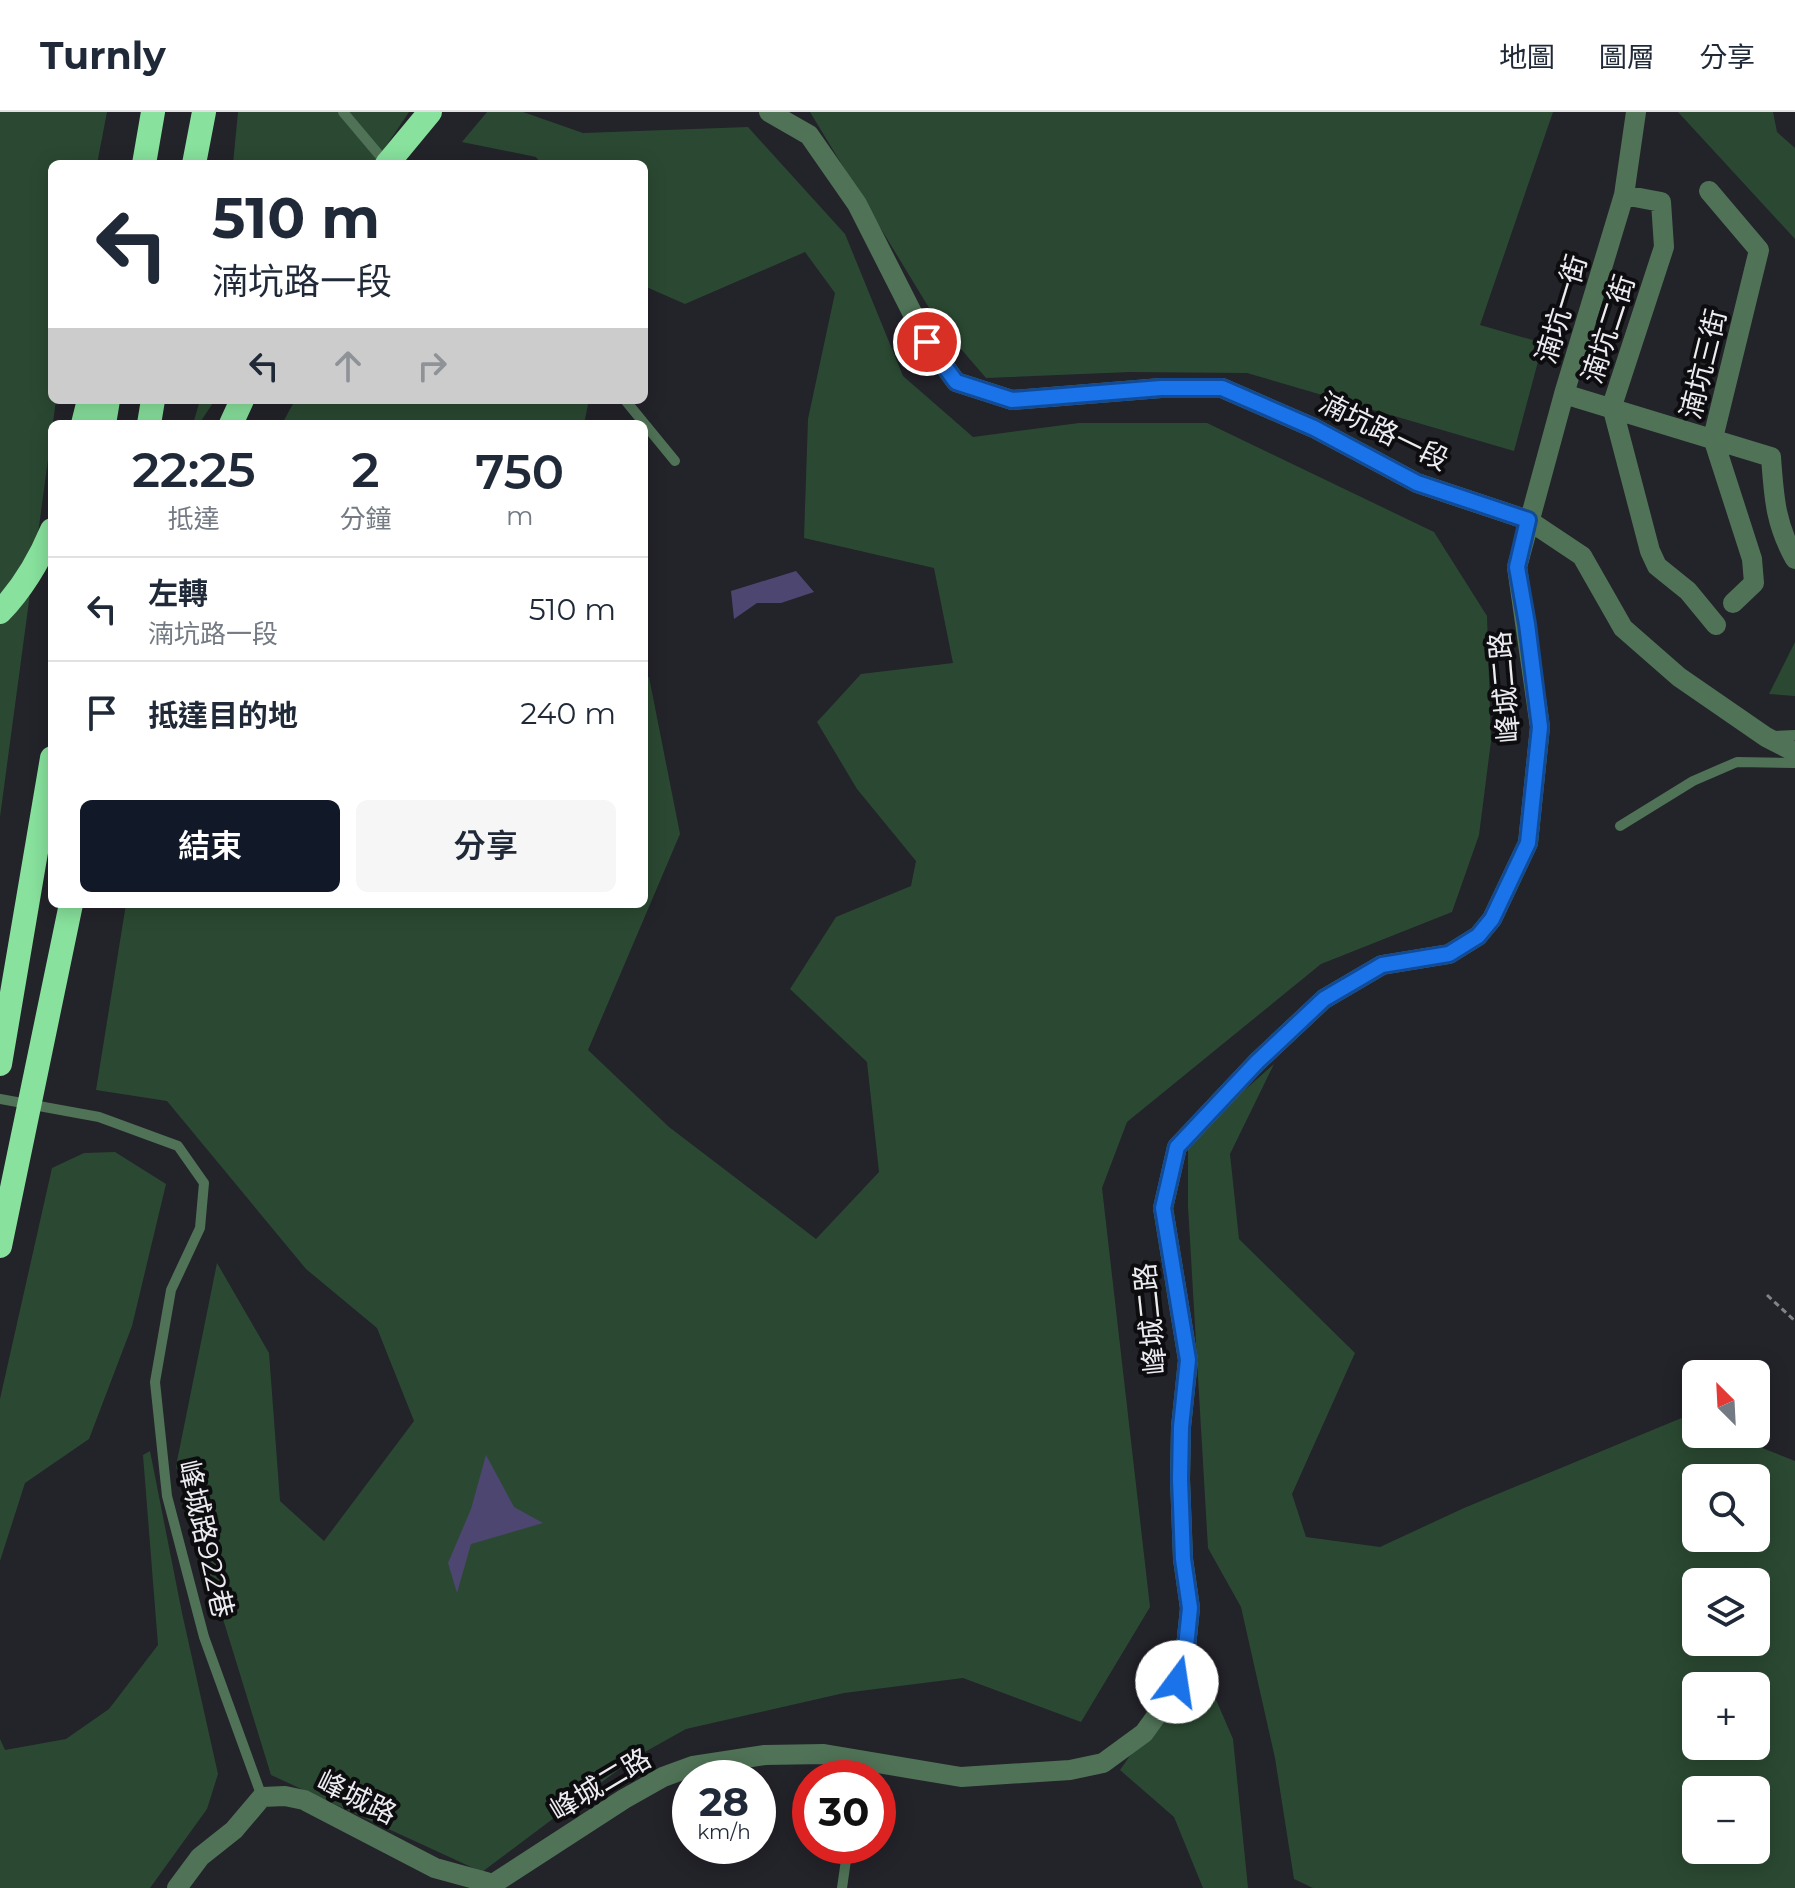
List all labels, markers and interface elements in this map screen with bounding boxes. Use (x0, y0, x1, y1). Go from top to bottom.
text: Turnly (40, 32, 166, 79)
text: 地圖 (1499, 40, 1555, 74)
text: 圖層 (1599, 40, 1655, 74)
text: 分享 (1699, 40, 1755, 74)
text: 510 m (212, 184, 380, 252)
icon: left (80, 192, 184, 296)
street label: 湳坑一街 (1528, 250, 1594, 368)
text: 湳坑路一段 (212, 259, 392, 303)
street label: 湳坑二街 (1575, 270, 1641, 388)
street label: 湳坑三街 (1673, 306, 1733, 422)
pin (893, 308, 961, 376)
icon: arrive (905, 320, 949, 364)
icon: left (242, 344, 286, 388)
icon: ahead (326, 344, 370, 388)
icon: right (410, 344, 454, 388)
street label: 湳坑路一段 (1314, 385, 1454, 477)
text: 22:25 (132, 441, 255, 499)
text: 2 (351, 441, 379, 499)
text: 750 (475, 443, 564, 501)
text: m (506, 500, 533, 532)
text: 抵達 (168, 503, 220, 535)
text: 分鐘 (339, 503, 391, 535)
text: 左轉 (148, 575, 208, 612)
icon: left (80, 587, 124, 631)
text: 510 m (529, 591, 616, 628)
text: 湳坑路一段 (148, 618, 278, 650)
street label: 峰城二路 (1482, 630, 1526, 744)
icon: arrive (80, 691, 124, 735)
text: 240 m (520, 695, 616, 732)
text: 抵達目的地 (148, 697, 298, 734)
button: 結束 (80, 800, 340, 892)
button: 分享 (356, 800, 616, 892)
street label: 峰城二路 (1127, 1262, 1173, 1376)
north arrow (1682, 1360, 1770, 1448)
map controls (1682, 1360, 1770, 1864)
street label: 峰城路922巷 (171, 1457, 241, 1621)
button: search (1682, 1464, 1770, 1552)
button: layers (1682, 1568, 1770, 1656)
position arrow (1135, 1640, 1219, 1724)
button: + (1682, 1672, 1770, 1760)
street label: 峰城二路 (543, 1741, 657, 1827)
speed limit sign: 30 (792, 1760, 896, 1864)
street label: 峰城路 (312, 1763, 402, 1831)
button: − (1682, 1776, 1770, 1864)
text: 28 (699, 1777, 749, 1826)
text: km/h (697, 1820, 751, 1844)

